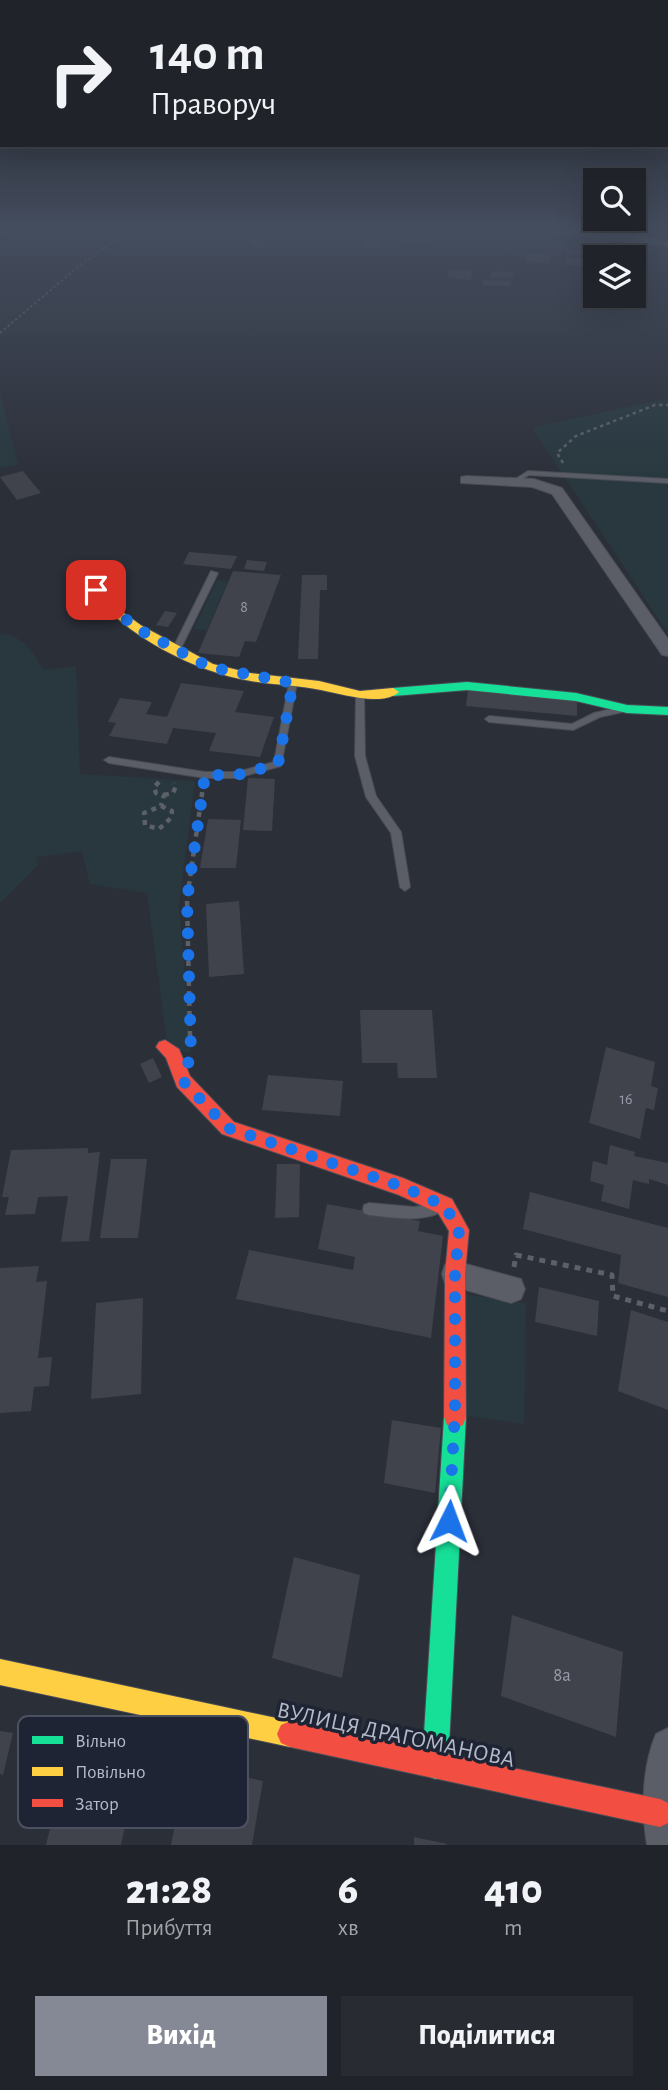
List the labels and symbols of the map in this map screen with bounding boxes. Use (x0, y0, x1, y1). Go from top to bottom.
pin (66, 560, 126, 620)
house number: 8 (240, 599, 248, 615)
house number: 16 (619, 1091, 633, 1107)
position arrow (412, 1484, 486, 1558)
house number: 8а (553, 1666, 571, 1685)
street label: ВУЛИЦЯ ДРАГОМАНОВА (275, 1699, 517, 1772)
legend (18, 1716, 248, 1828)
text: Вільно (75, 1732, 126, 1751)
text: Повільно (75, 1763, 145, 1782)
text: Затор (75, 1795, 119, 1814)

